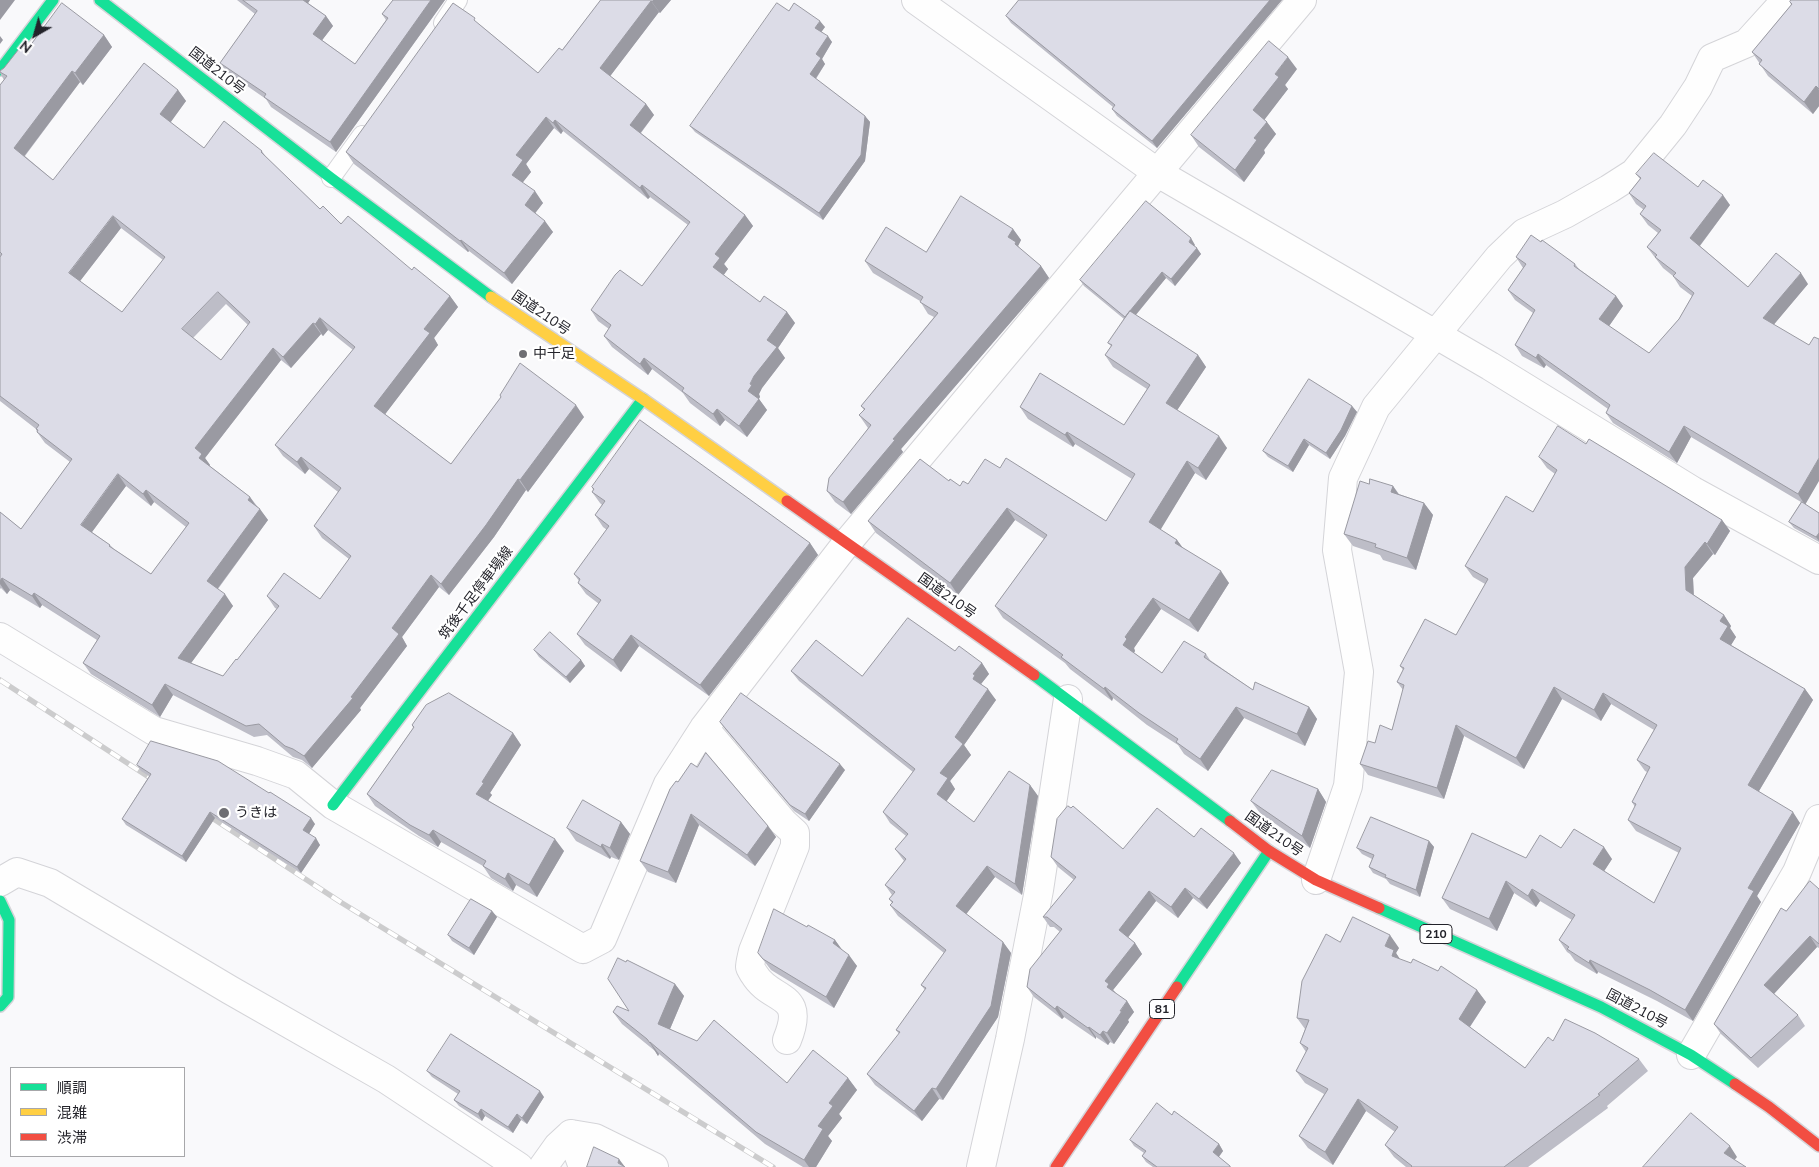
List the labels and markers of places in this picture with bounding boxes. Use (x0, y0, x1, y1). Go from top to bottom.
place label: 中千足 (533, 346, 575, 362)
marker: 中千足 (517, 348, 529, 360)
place label: うきは (235, 805, 277, 821)
marker: うきは (217, 806, 231, 820)

